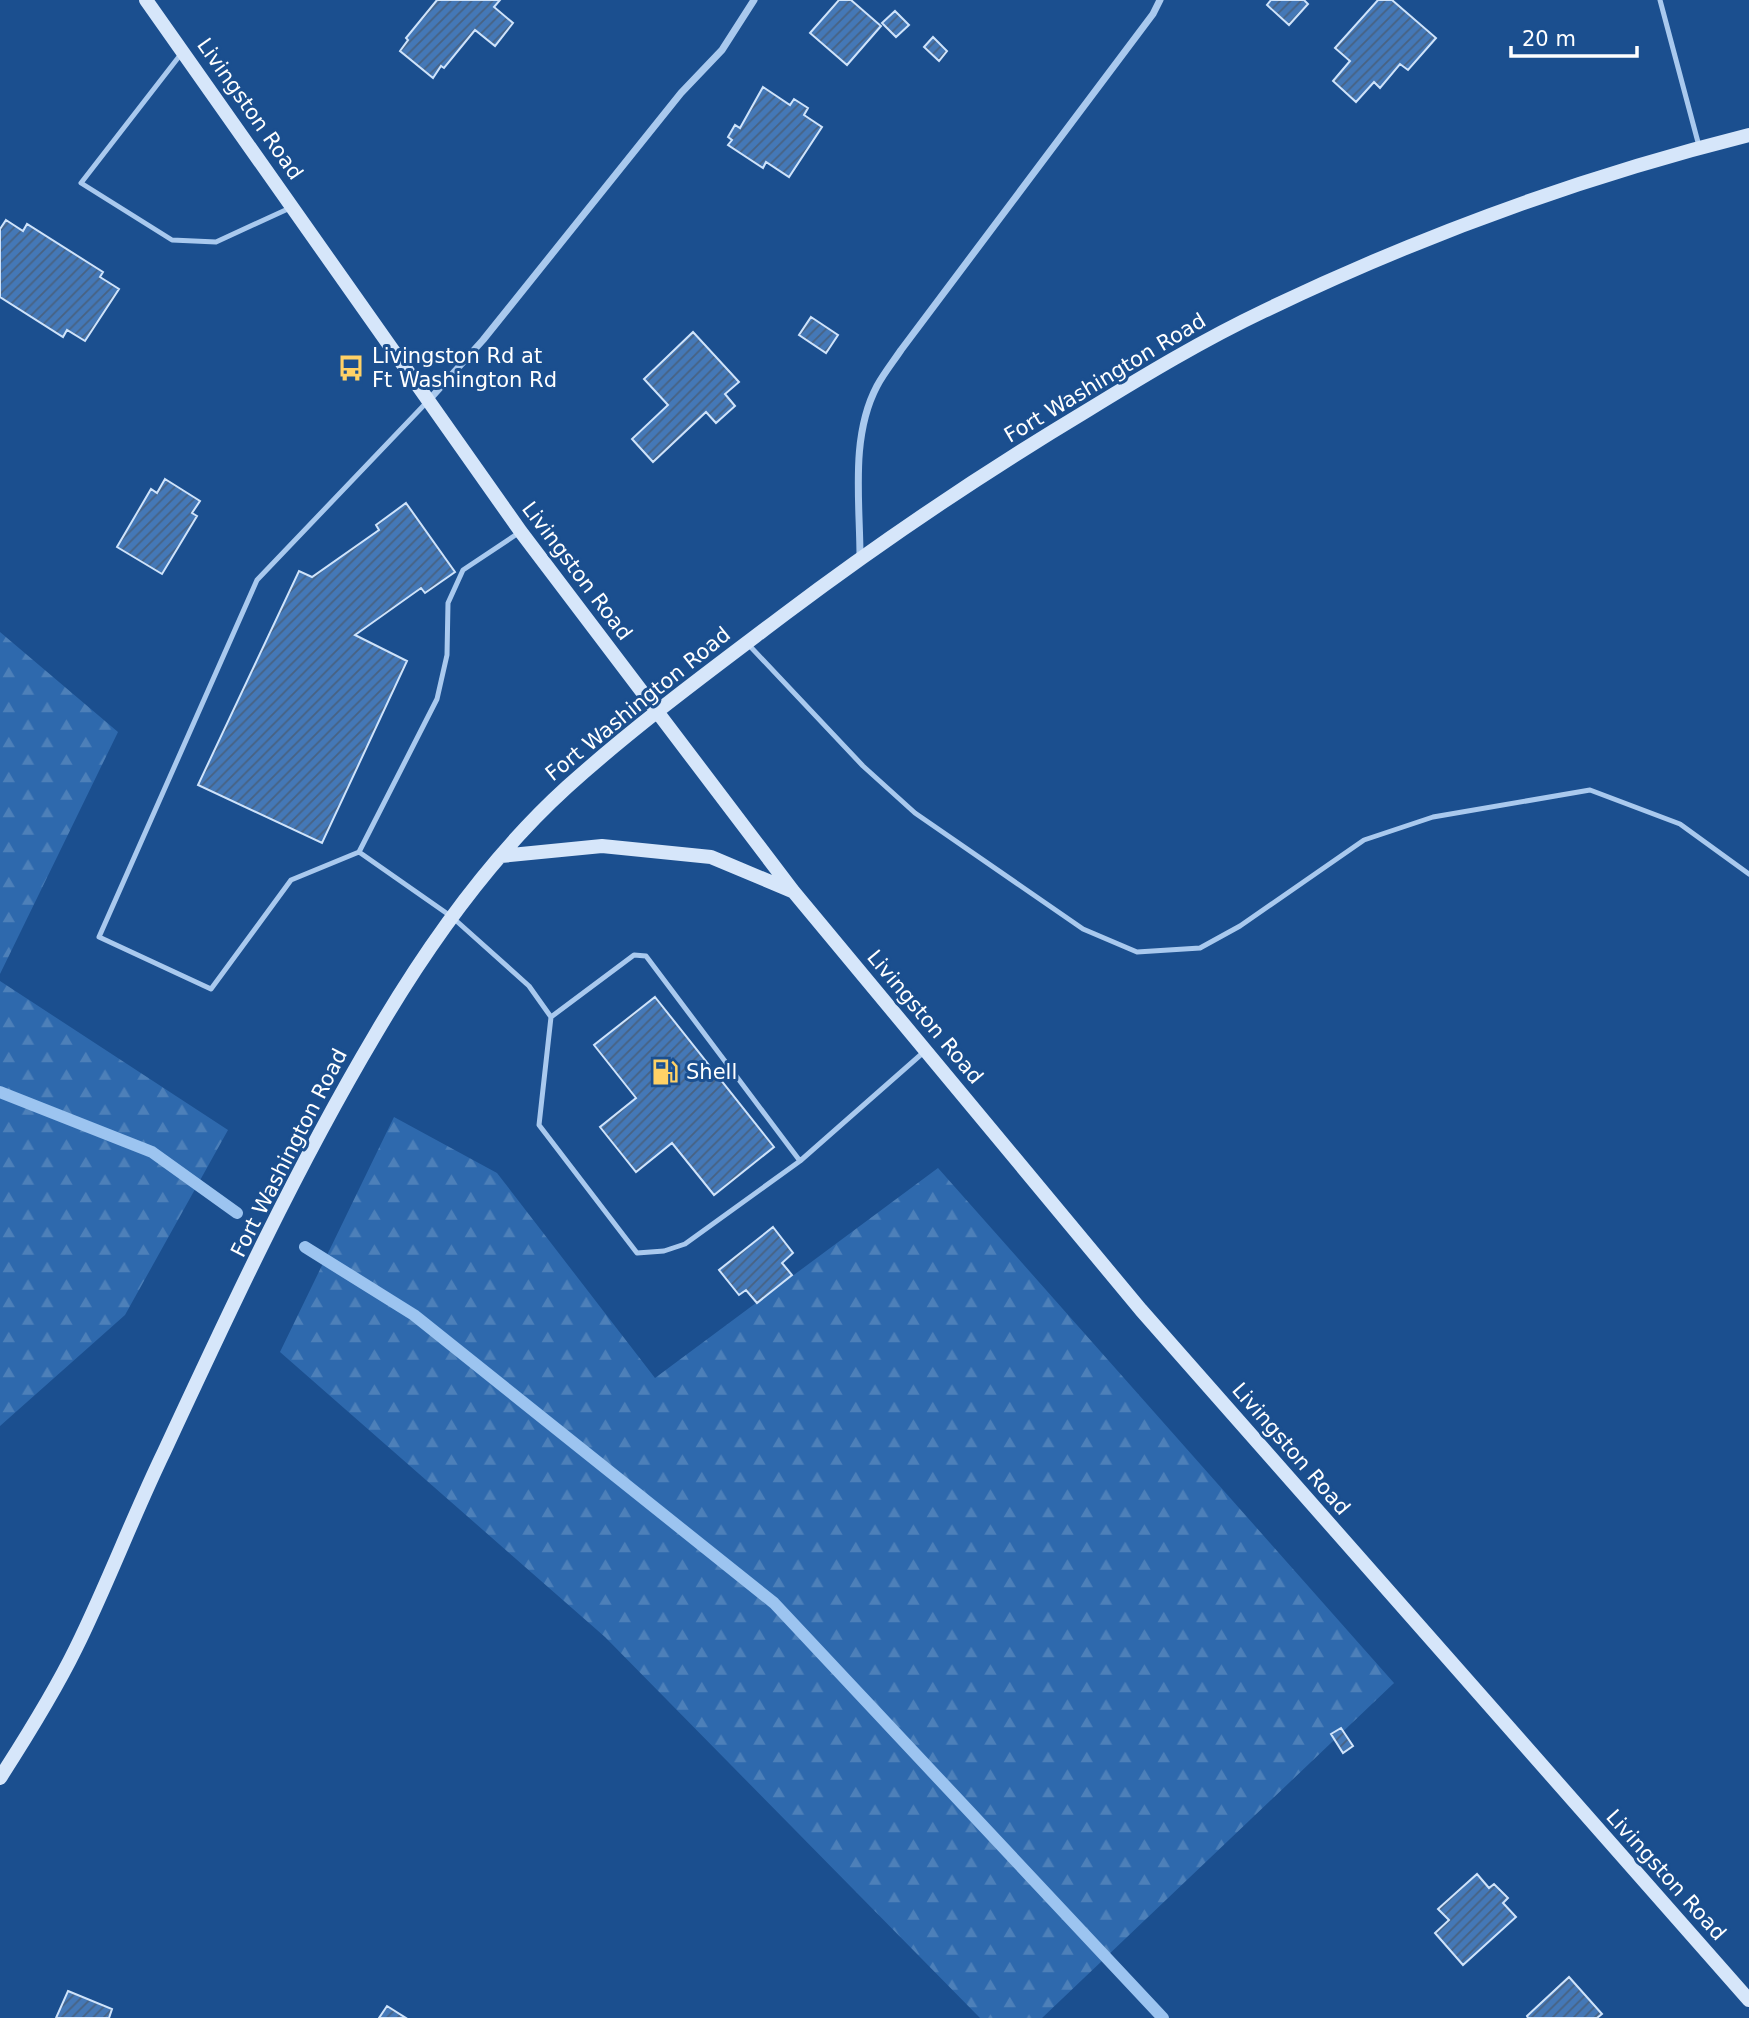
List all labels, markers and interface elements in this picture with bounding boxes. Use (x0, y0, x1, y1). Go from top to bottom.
scale bar (1511, 14, 1637, 58)
text: 20 m (1522, 27, 1576, 51)
street label: Livingston Road (192, 34, 308, 184)
street label: Fort Washington Road (1000, 308, 1210, 448)
place label: Livingston Rd at Ft Washington Rd (372, 344, 557, 392)
bus stop icon: Livingston Rd at Ft Washington Rd (336, 353, 366, 383)
street label: Livingston Road (517, 497, 637, 645)
street label: Fort Washington Road (541, 622, 735, 786)
street label: Livingston Road (862, 945, 988, 1089)
street label: Fort Washington Road (226, 1045, 352, 1261)
fuel station icon: Shell (650, 1057, 680, 1087)
place label: Shell (686, 1060, 737, 1084)
street label: Livingston Road (1227, 1378, 1355, 1520)
street label: Livingston Road (1601, 1805, 1731, 1945)

